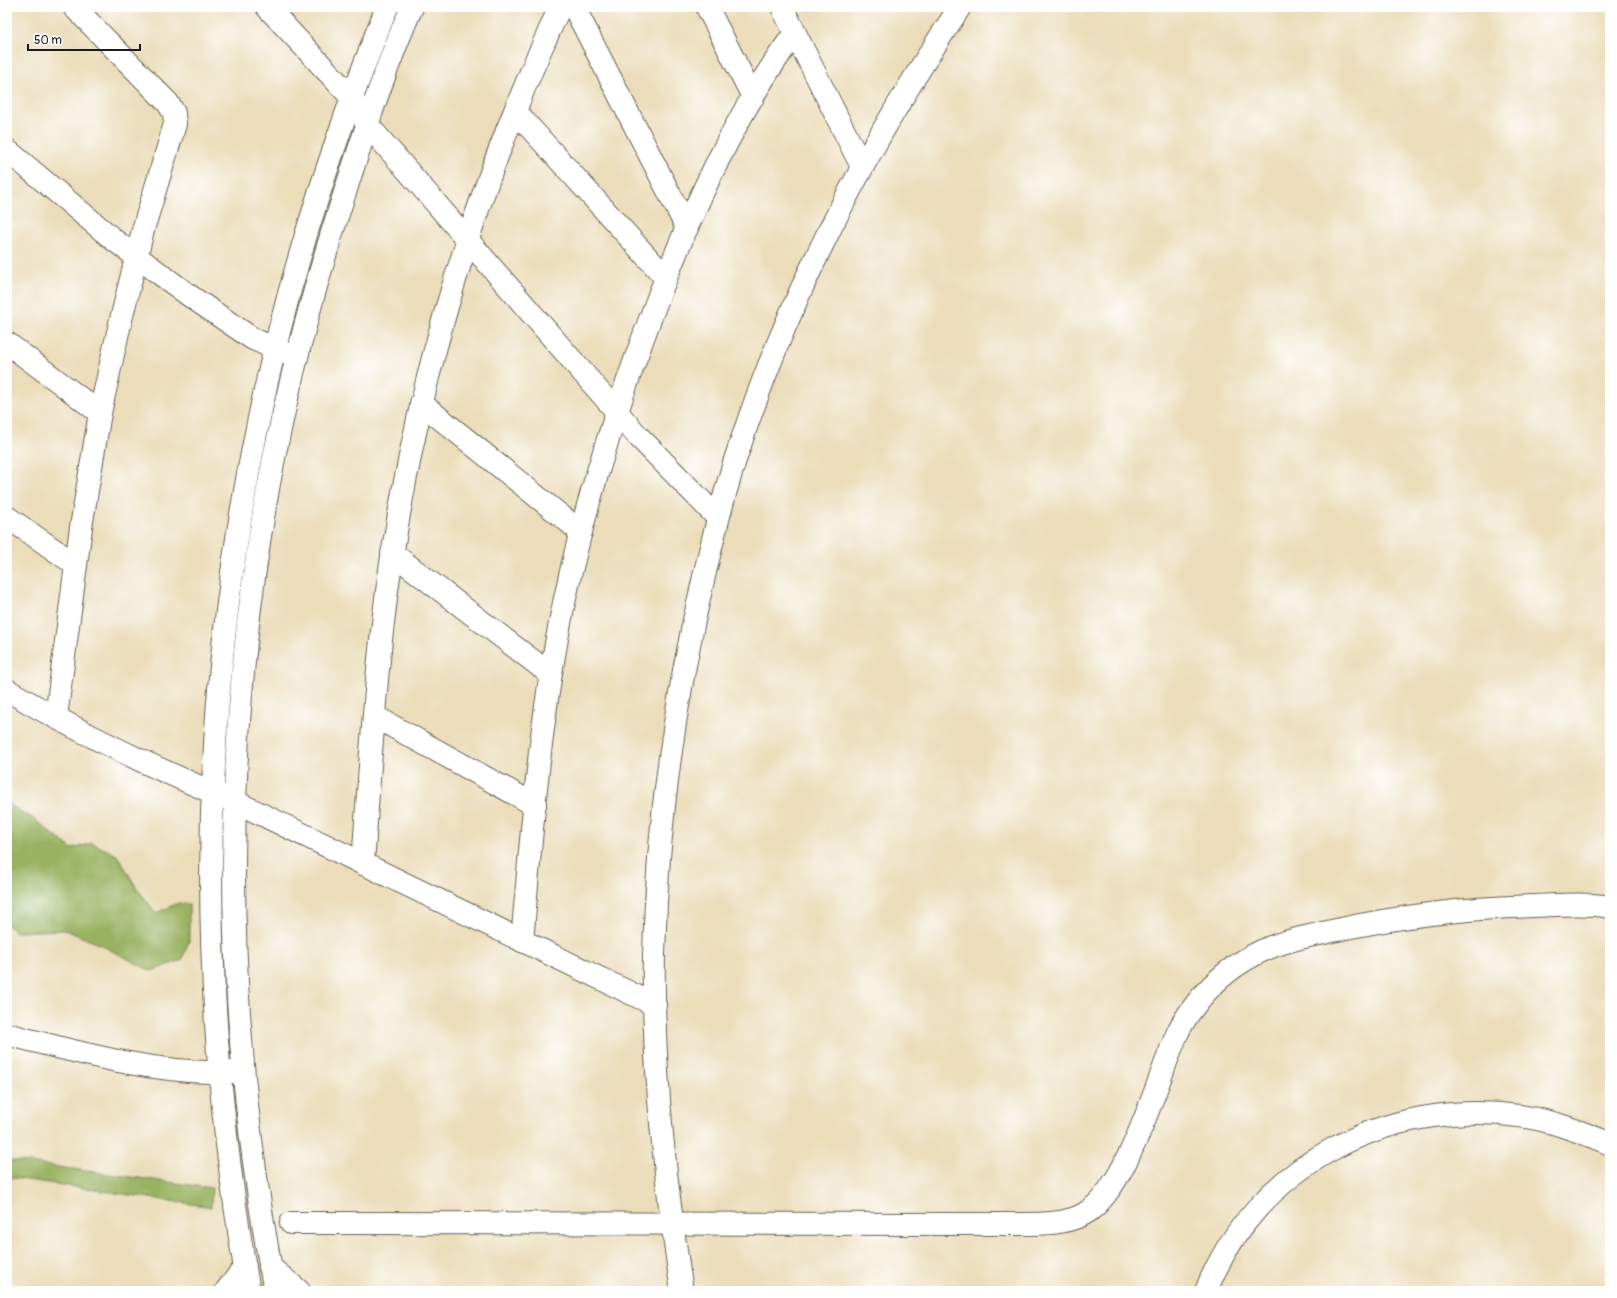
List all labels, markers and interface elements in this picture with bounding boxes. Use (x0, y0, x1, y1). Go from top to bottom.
scale bar (28, 26, 140, 52)
text: 50 m (34, 33, 62, 48)

